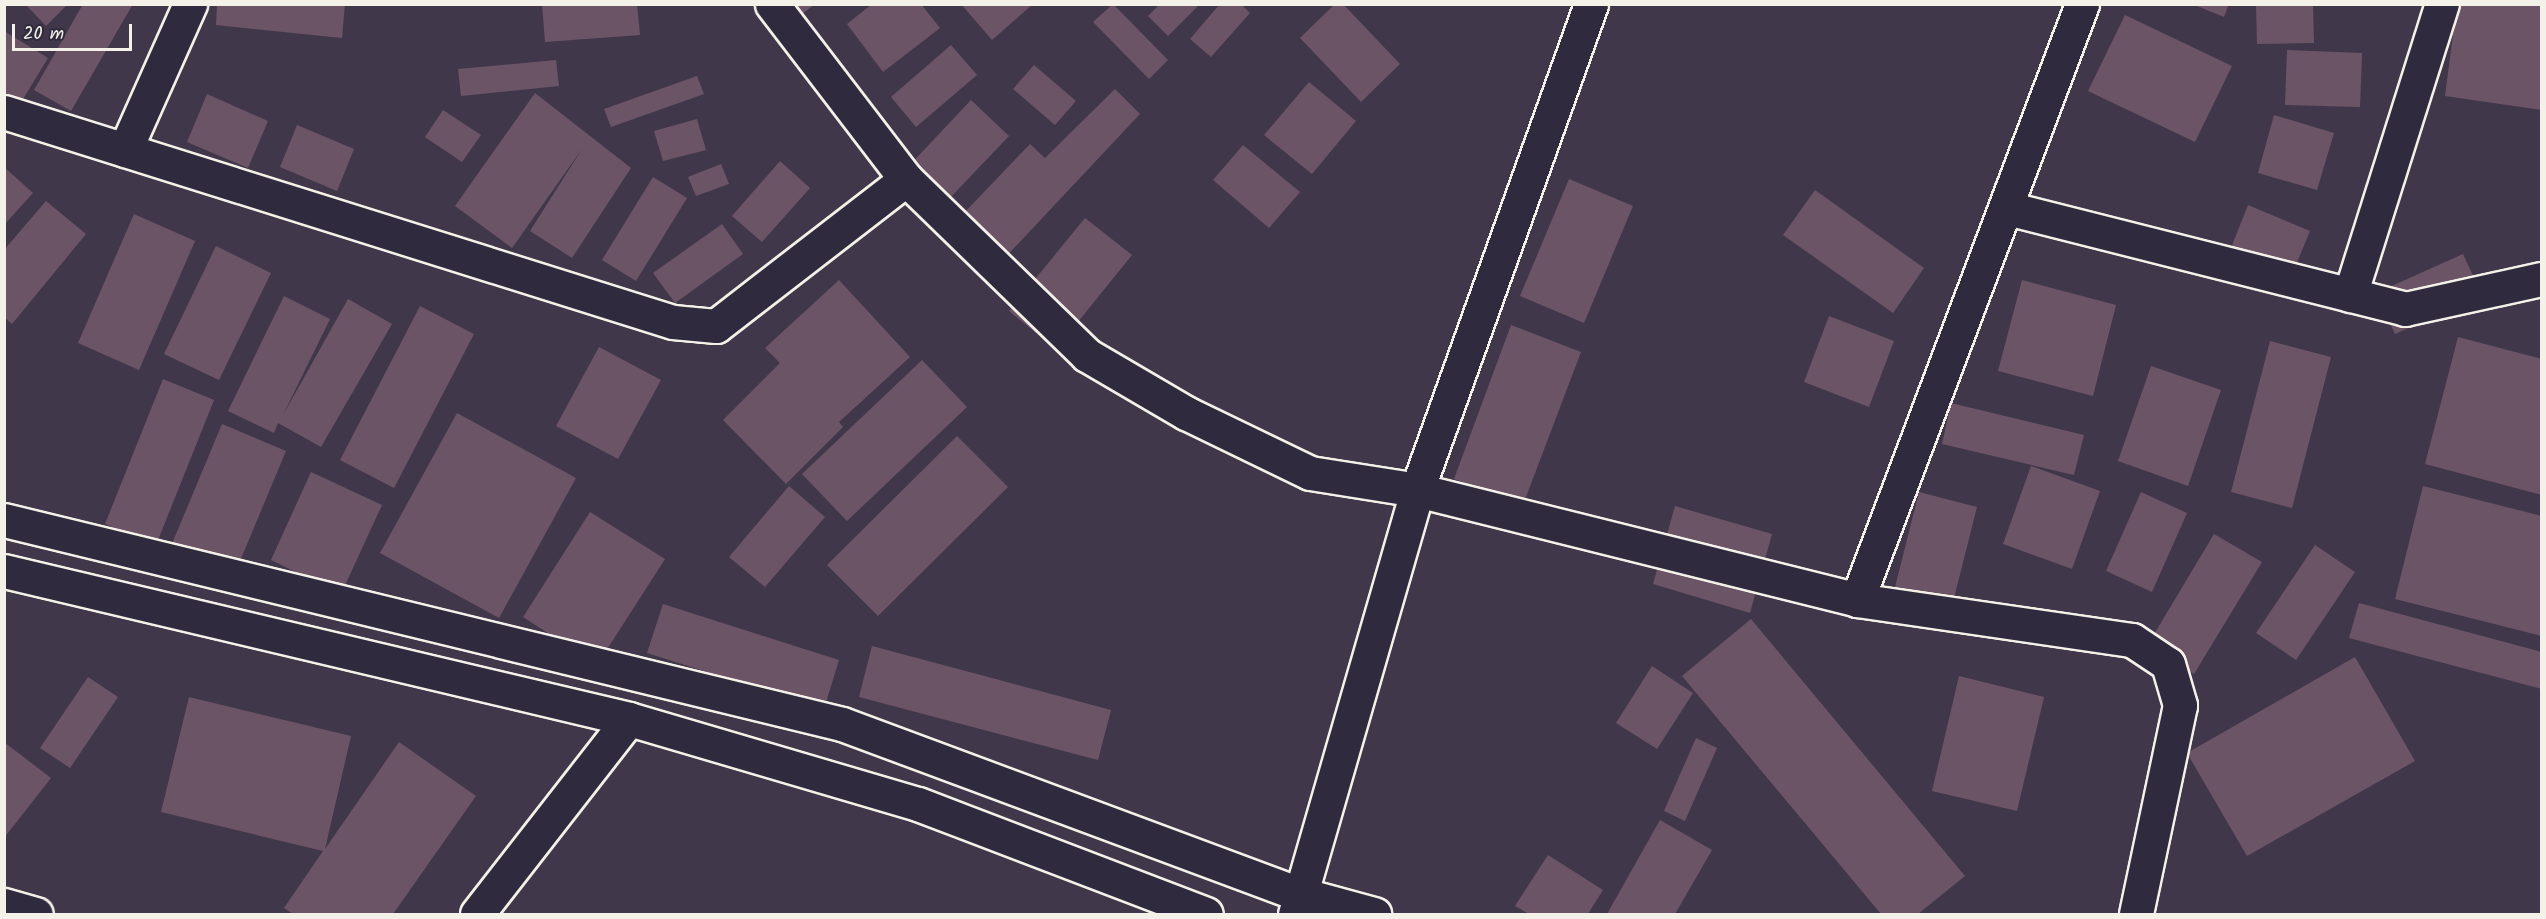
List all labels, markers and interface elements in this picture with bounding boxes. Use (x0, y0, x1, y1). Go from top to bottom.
scale bar (15, 12, 135, 50)
text: 20 m (23, 20, 64, 49)

